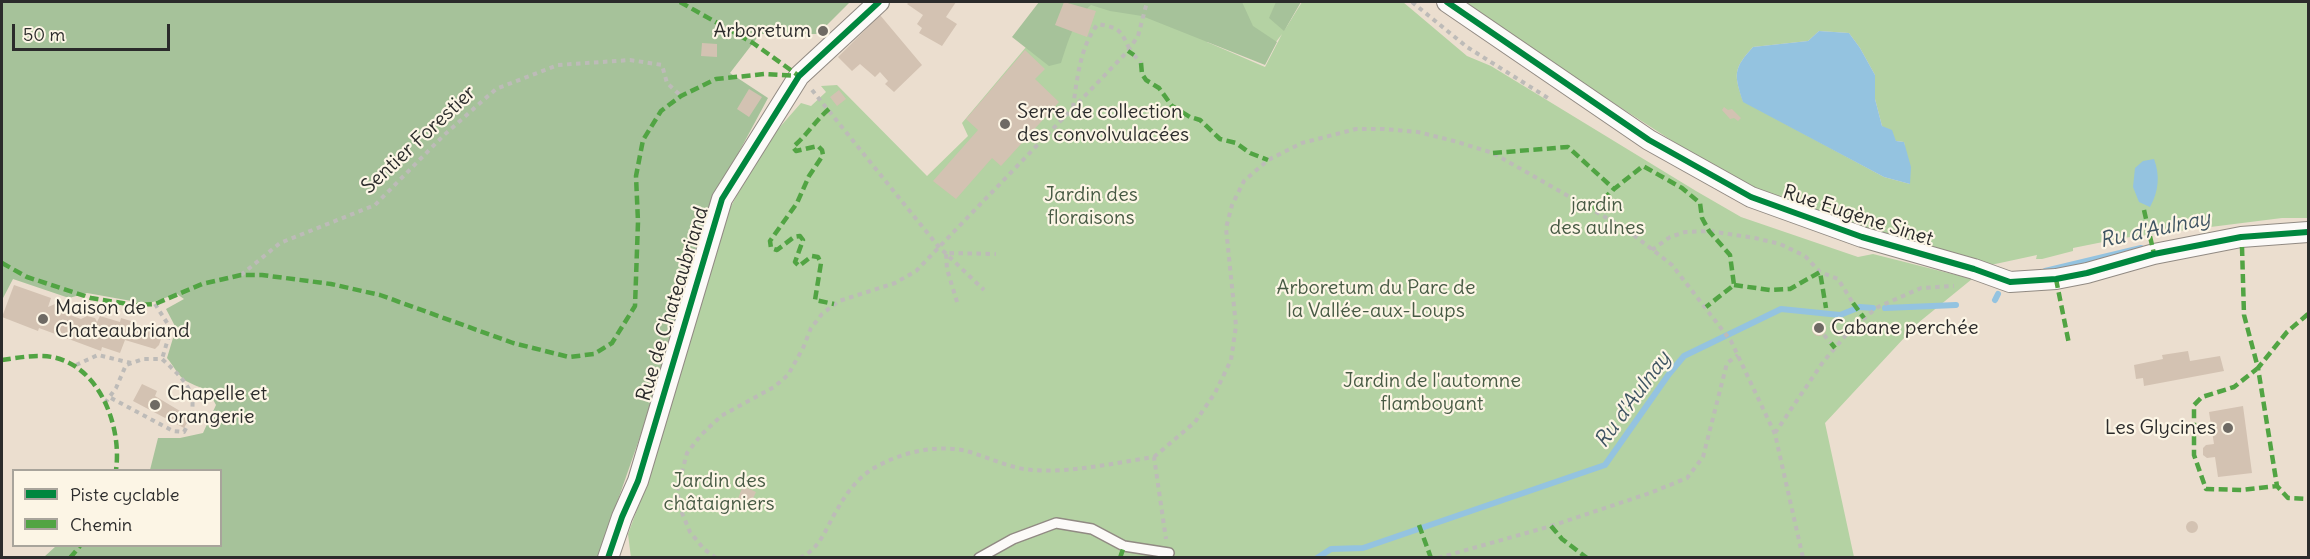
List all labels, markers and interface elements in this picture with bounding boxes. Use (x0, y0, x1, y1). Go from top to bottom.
scale bar (15, 12, 172, 50)
place label: Arboretum (713, 19, 811, 43)
text: 50 m (23, 23, 65, 46)
marker: Arboretum (816, 24, 830, 38)
street label: Sentier Forestier (357, 81, 481, 199)
place label: Serre de collection des convolvulacées (1017, 100, 1189, 147)
marker: Serre de collection des convolvulacées (998, 117, 1012, 131)
street label: Rue Eugène Sinet (1780, 180, 1936, 252)
park label: Jardin des floraisons (1044, 183, 1138, 230)
park label: jardin des aulnes (1549, 193, 1645, 240)
street label: Rue de Chateaubriand (632, 204, 714, 404)
water label: Ru d'Aulnay (2097, 206, 2213, 254)
park label: Arboretum du Parc de la Vallée-aux-Loups (1277, 276, 1475, 323)
place label: Maison de Chateaubriand (55, 296, 190, 343)
marker: Maison de Chateaubriand (36, 312, 50, 326)
place label: Cabane perchée (1831, 316, 1978, 340)
marker: Cabane perchée (1812, 321, 1826, 335)
water label: Ru d'Aulnay (1590, 347, 1676, 453)
park label: Jardin de l'automne flamboyant (1343, 369, 1521, 416)
place label: Chapelle et orangerie (167, 382, 267, 429)
marker: Chapelle et orangerie (148, 398, 162, 412)
place label: Les Glycines (2105, 416, 2216, 440)
marker: Les Glycines (2221, 421, 2235, 435)
legend (12, 469, 222, 547)
park label: Jardin des châtaigniers (663, 469, 775, 516)
text: Piste cyclable (70, 483, 179, 506)
text: Chemin (70, 513, 132, 536)

